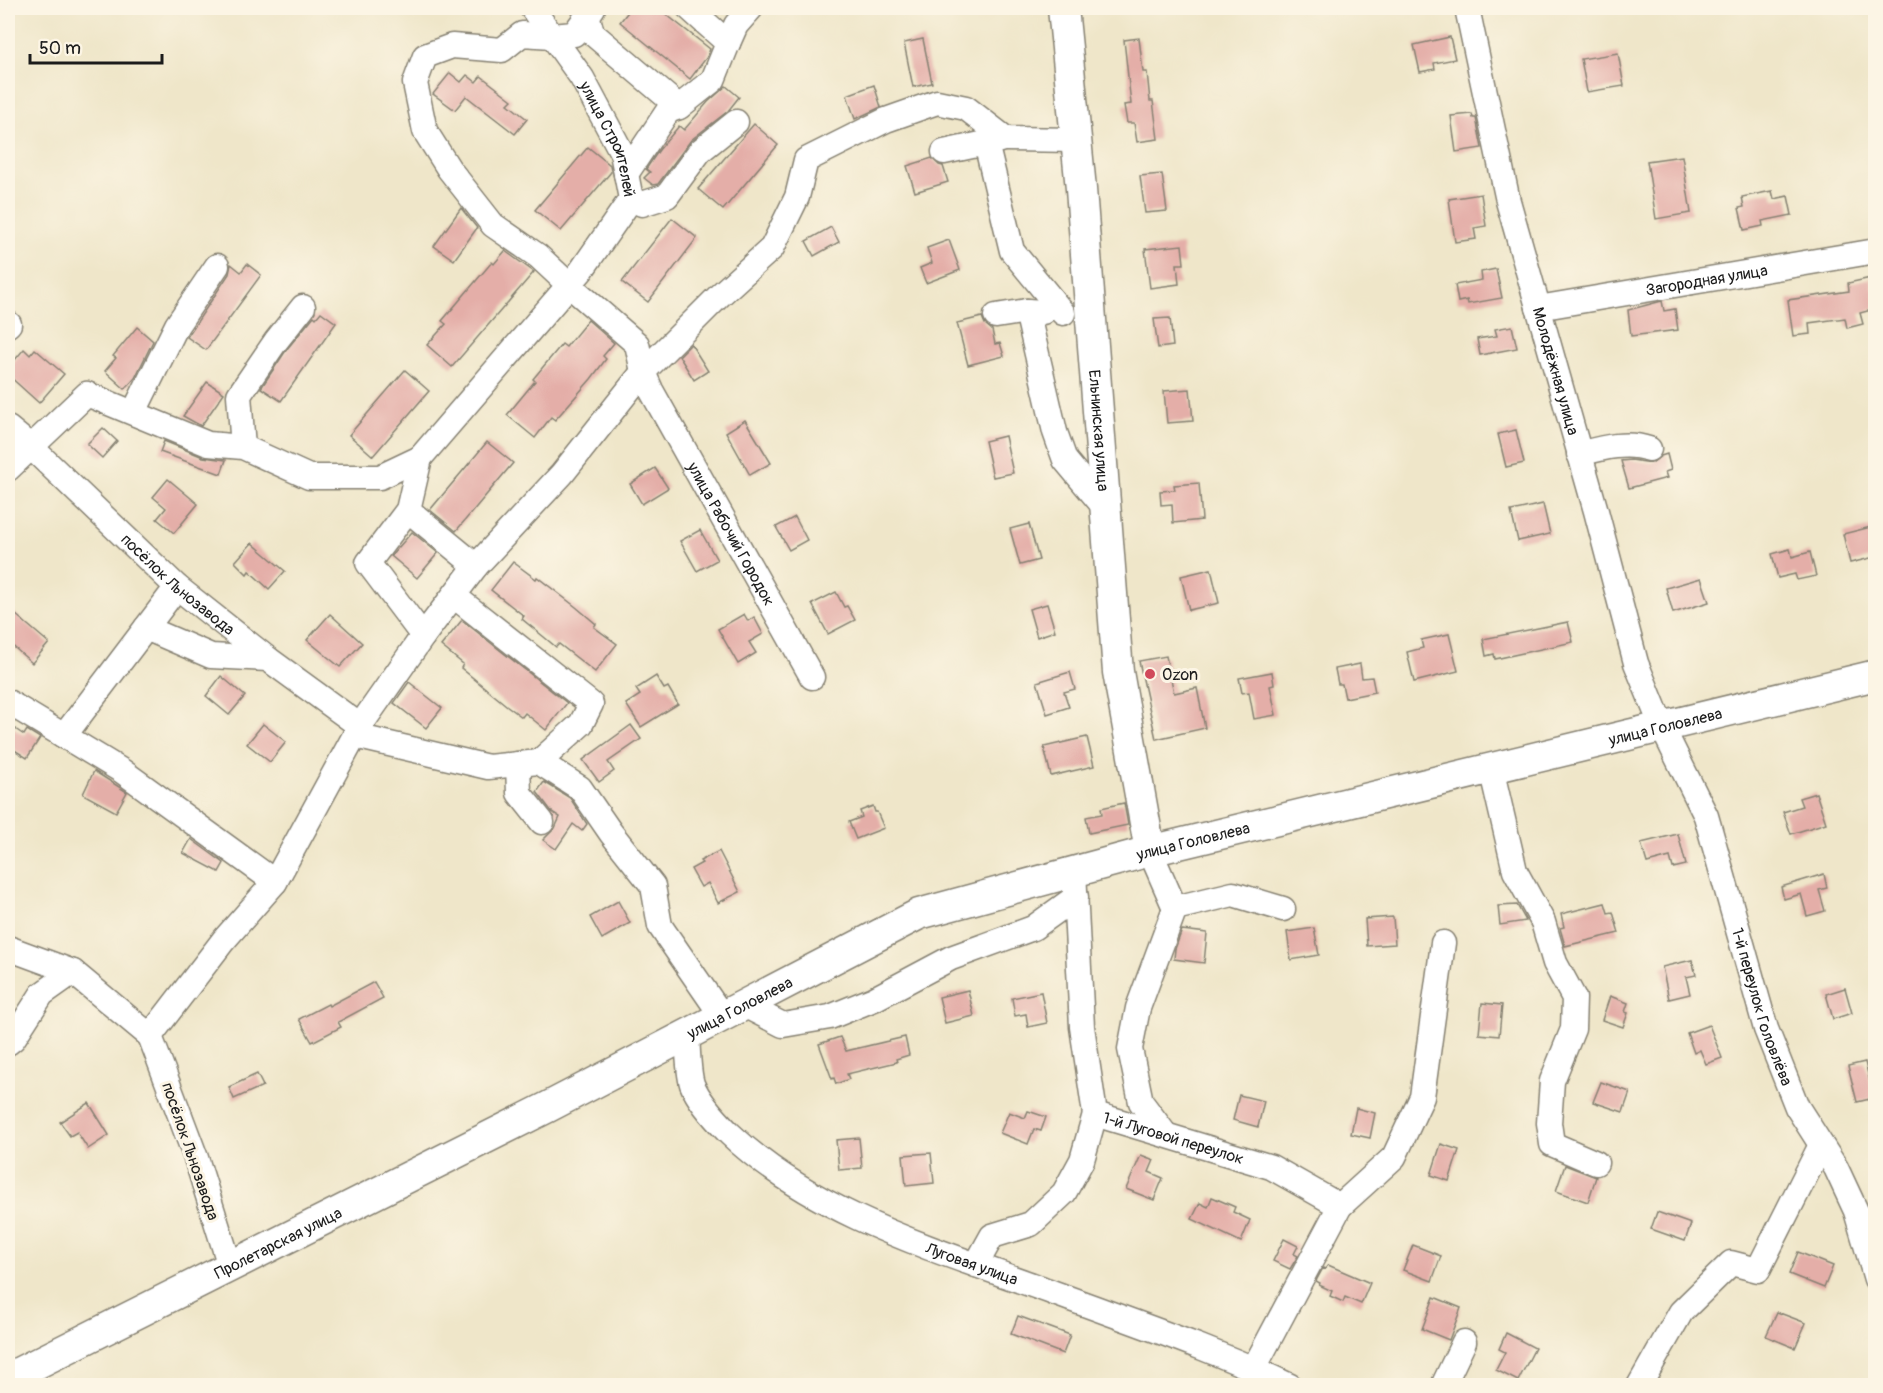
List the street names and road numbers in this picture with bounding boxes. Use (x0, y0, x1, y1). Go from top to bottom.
street label: улица Строителей (574, 77, 639, 199)
street label: Загородная улица (1644, 260, 1769, 301)
street label: Молодёжная улица (1528, 305, 1583, 437)
street label: Ельнинская улица (1084, 369, 1113, 492)
street label: улица Рабочий Городок (682, 458, 779, 609)
street label: посёлок Льнозавода (116, 530, 238, 640)
street label: улица Головлева (1606, 704, 1724, 751)
street label: улица Головлева (1133, 818, 1252, 866)
street label: 1-й переулок Головлёва (1727, 926, 1797, 1089)
street label: улица Головлева (683, 973, 796, 1044)
street label: посёлок Льнозавода (157, 1080, 223, 1223)
street label: 1-й Луговой переулок (1100, 1108, 1246, 1169)
street label: Пролетарская улица (211, 1203, 345, 1284)
street label: Луговая улица (922, 1238, 1021, 1290)

